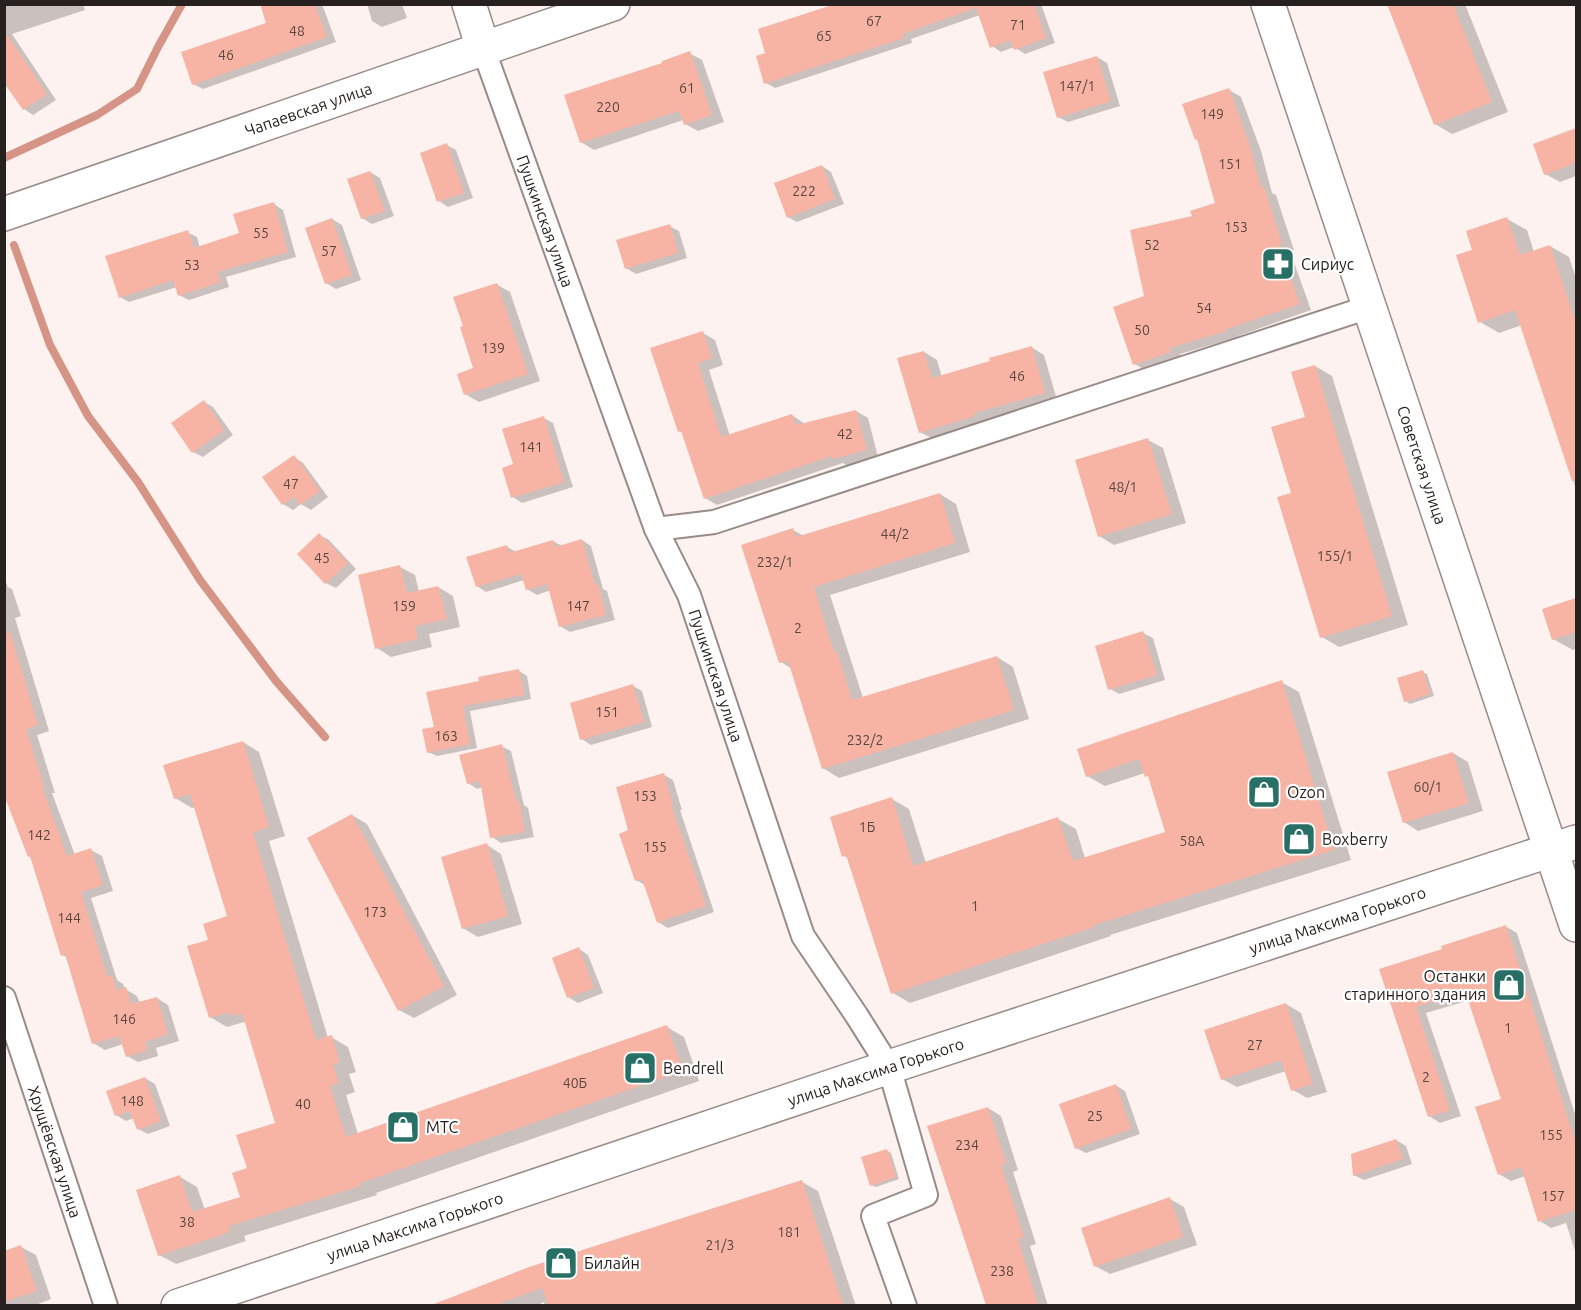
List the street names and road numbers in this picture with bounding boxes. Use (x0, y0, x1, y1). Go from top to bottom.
street label: Чапаевская улица (242, 79, 374, 139)
street label: Пушкинская улица (513, 153, 577, 290)
street label: Советская улица (1394, 403, 1450, 527)
street label: Пушкинская улица (685, 607, 747, 744)
street label: улица Максима Горького (1247, 883, 1428, 957)
street label: улица Максима Горького (785, 1034, 966, 1109)
street label: Хрущёвская улица (25, 1084, 85, 1220)
street label: улица Максима Горького (325, 1188, 505, 1264)

